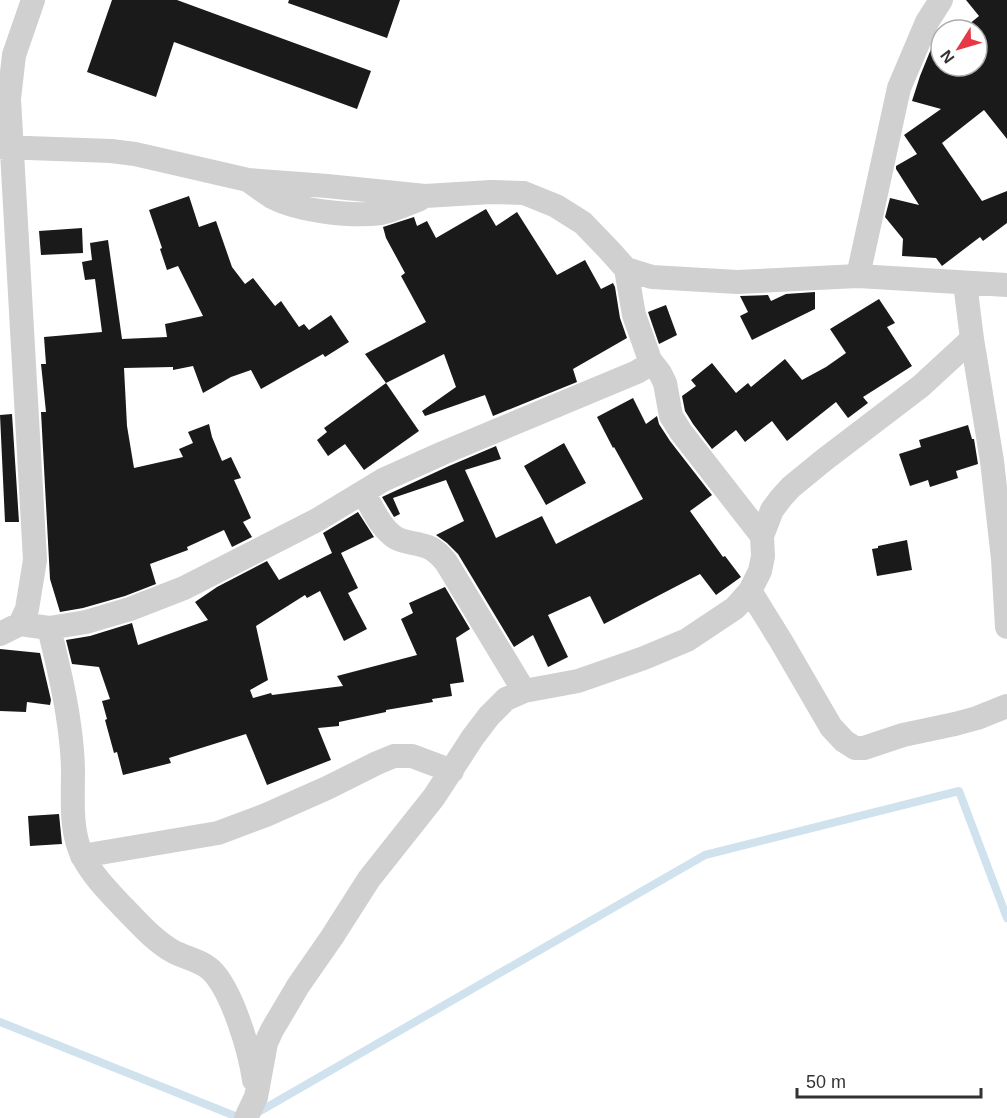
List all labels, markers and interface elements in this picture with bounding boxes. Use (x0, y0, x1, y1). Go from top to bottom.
north arrow (929, 18, 989, 78)
text: N (937, 47, 958, 66)
scale bar (797, 1061, 982, 1099)
text: 50 m (806, 1072, 846, 1092)

